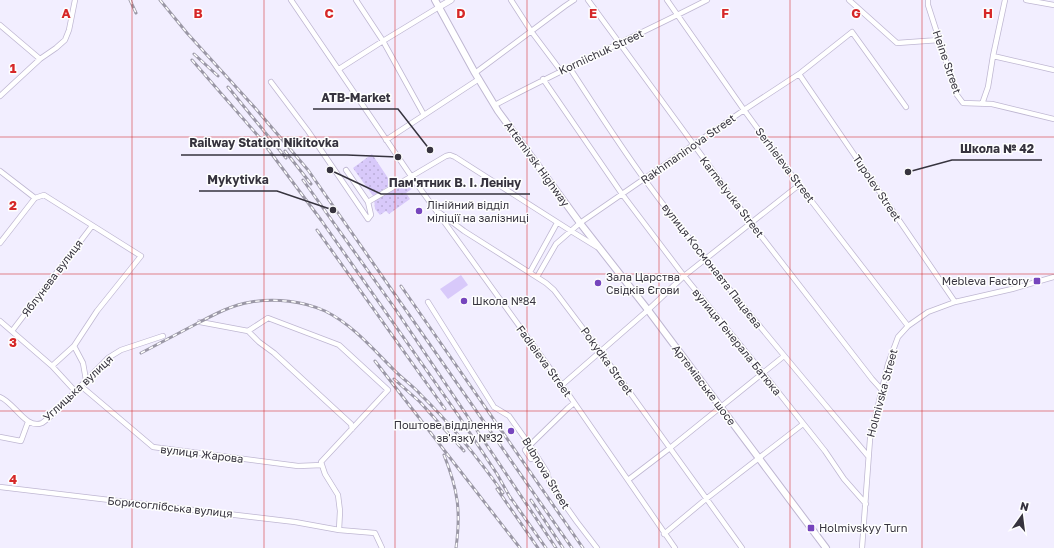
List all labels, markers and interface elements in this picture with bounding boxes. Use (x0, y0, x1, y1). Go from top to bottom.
text: A (61, 5, 71, 21)
text: B (193, 5, 203, 21)
text: C (324, 5, 334, 21)
text: D (456, 5, 466, 21)
text: E (589, 5, 597, 21)
text: F (721, 5, 729, 21)
text: G (851, 5, 861, 21)
text: H (983, 5, 993, 21)
street label: Korniichuk Street (556, 26, 645, 77)
street label: Heine Street (931, 28, 964, 95)
text: 1 (10, 60, 17, 76)
callout: ATB-Market (313, 85, 398, 109)
text: ATB-Market (321, 90, 391, 105)
street label: Rakhmaninova Street (638, 111, 738, 186)
street label: Artemivsk Highway (502, 119, 573, 209)
street label: Serhieieva Street (753, 125, 818, 205)
callout: Railway Station Nikitovka (181, 131, 347, 155)
text: Railway Station Nikitovka (189, 135, 339, 150)
callout: Школа № 42 (952, 136, 1042, 160)
text: Школа № 42 (960, 141, 1034, 156)
street label: Tupolev Street (851, 152, 904, 223)
street label: Karmelyuka Street (698, 154, 767, 240)
callout: Mykytivka (199, 167, 277, 191)
callout: Пам'ятник В. І. Леніну (381, 170, 530, 194)
text: Mykytivka (207, 172, 269, 187)
text: Пам'ятник В. І. Леніну (389, 175, 522, 190)
text: 2 (9, 197, 17, 213)
place label: Лінійний відділ міліції на залізниці (427, 198, 529, 224)
street label: вулиця Космонавта Пацаєва (660, 201, 765, 331)
marker: Лінійний відділ міліції на залізниці (414, 206, 424, 216)
street label: Яблунева вулиця (18, 237, 85, 319)
place label: Зала Царства Свідків Єгови (606, 270, 680, 296)
place label: Mebleva Factory (942, 274, 1029, 287)
marker: Mebleva Factory (1032, 276, 1042, 286)
marker: Зала Царства Свідків Єгови (593, 278, 603, 288)
street label: вулиця Генерала Батюка (690, 286, 784, 398)
place label: Школа №84 (472, 294, 536, 307)
marker: Школа №84 (459, 296, 469, 306)
street label: Fadieieva Street (514, 322, 575, 399)
street label: Pokydka Street (579, 324, 636, 397)
text: 3 (9, 334, 17, 350)
street label: Артемівське шосе (670, 342, 739, 428)
street label: Holmivska Street (863, 347, 900, 438)
street label: Углицька вулиця (40, 352, 115, 423)
place label: Поштове відділення зв'язку №32 (394, 418, 503, 444)
marker: Поштове відділення зв'язку №32 (506, 426, 516, 436)
street label: Bubnova Street (520, 435, 573, 511)
street label: вулиця Жарова (160, 442, 244, 465)
text: 4 (9, 471, 17, 487)
street label: Борисоглібська вулиця (107, 493, 233, 520)
north arrow (1002, 496, 1042, 536)
text: N (1019, 498, 1030, 513)
place label: Holmivskyy Turn (819, 521, 907, 534)
marker: Holmivskyy Turn (806, 523, 816, 533)

